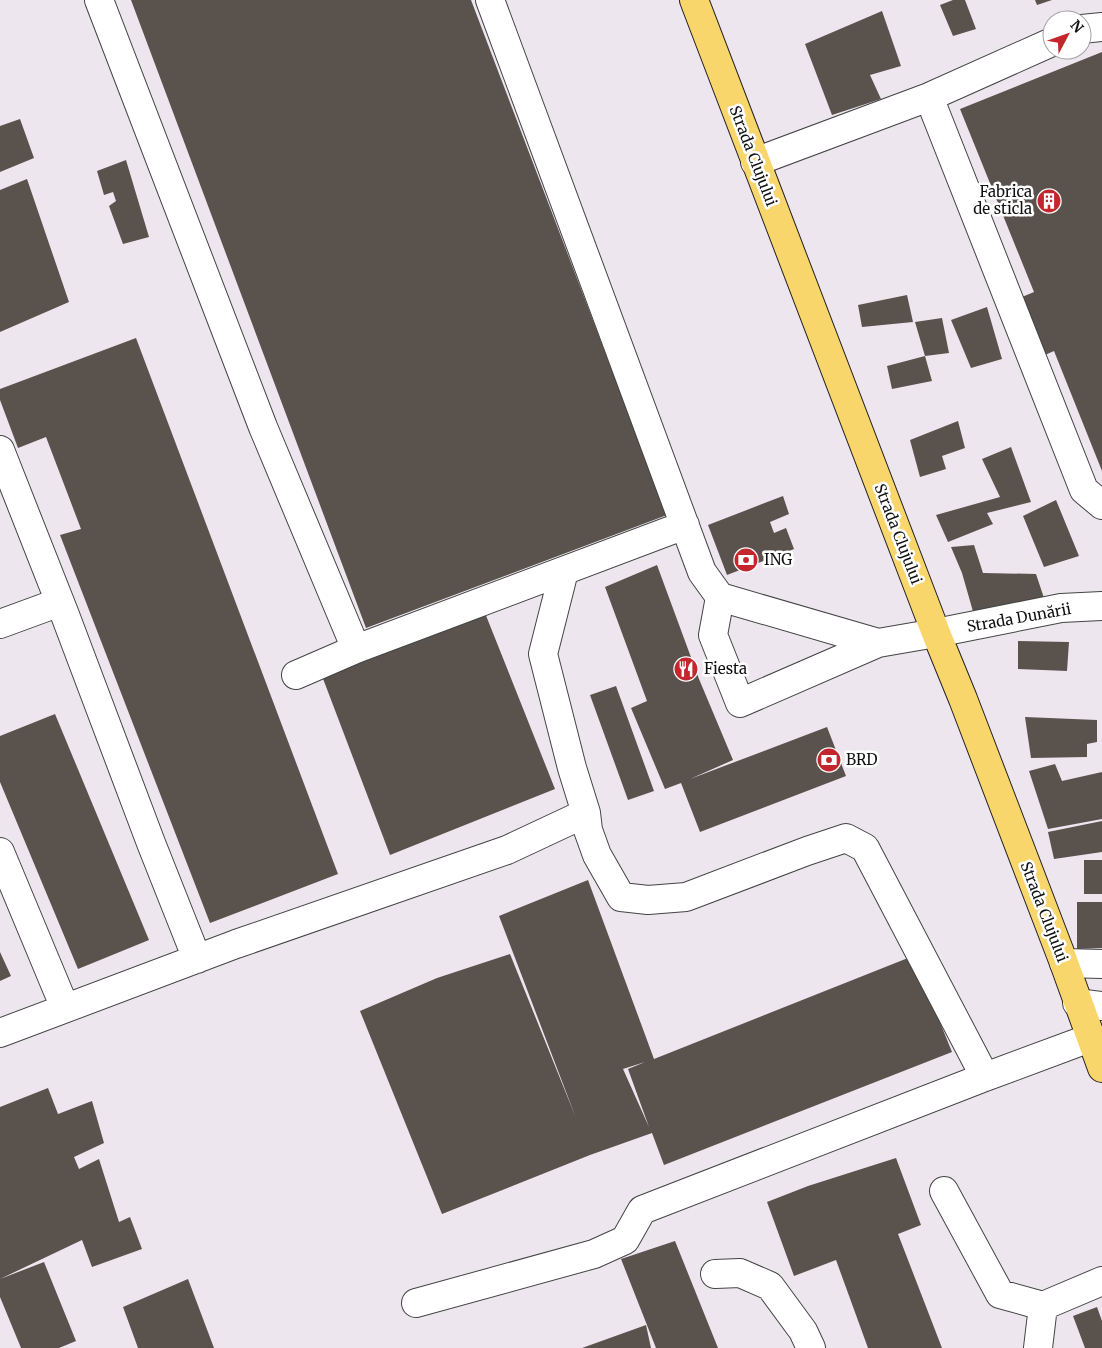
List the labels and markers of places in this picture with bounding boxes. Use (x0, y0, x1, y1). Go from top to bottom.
place label: Fabrica de sticla (973, 182, 1032, 218)
building icon: Fabrica de sticla (1036, 188, 1062, 214)
bank icon: ING (733, 547, 759, 573)
place label: ING (764, 550, 792, 569)
restaurant icon: Fiesta (673, 656, 699, 682)
place label: Fiesta (704, 659, 747, 678)
bank icon: BRD (816, 747, 842, 773)
place label: BRD (846, 750, 878, 769)

